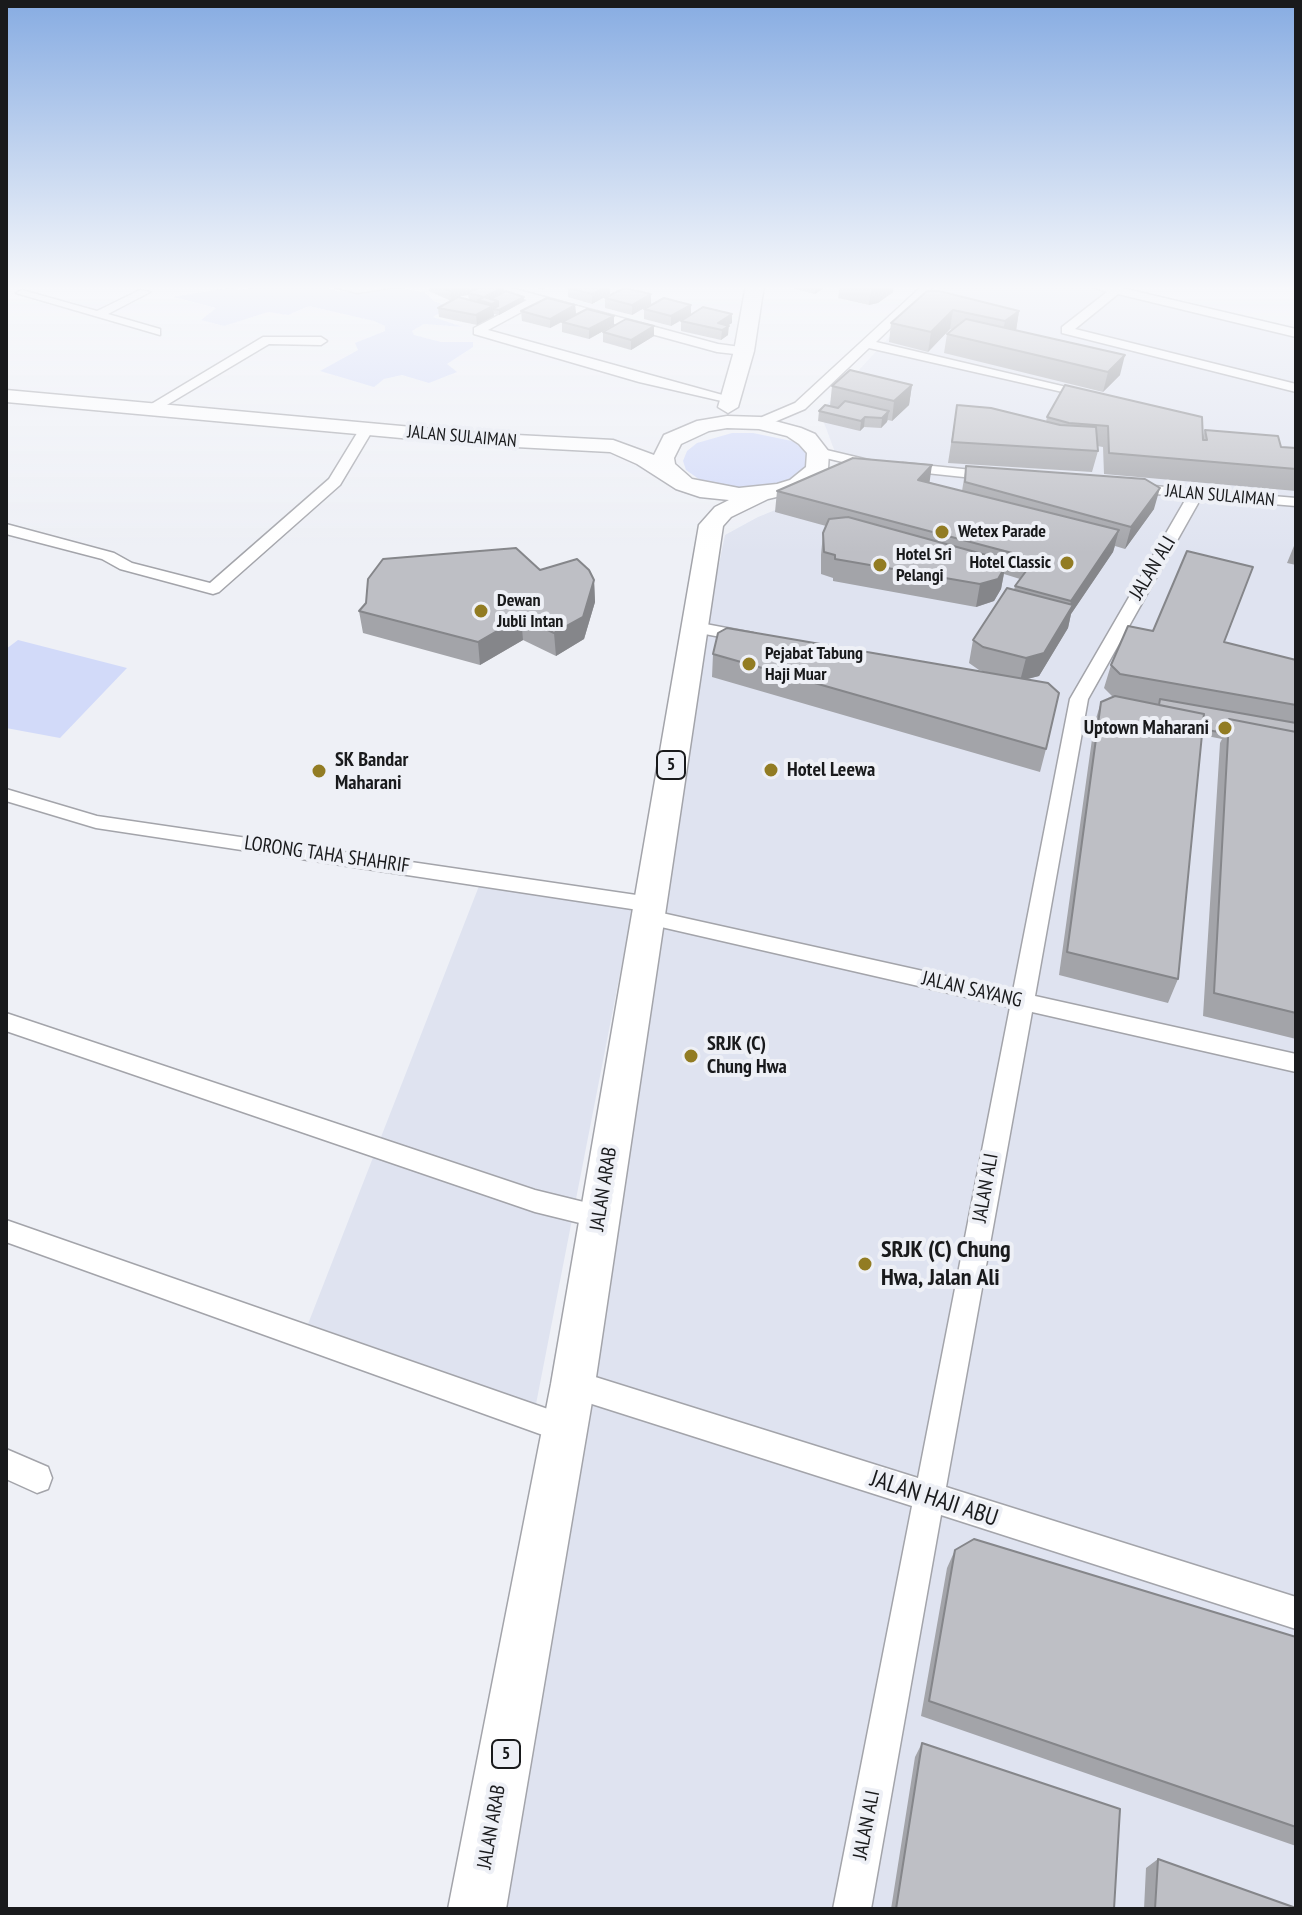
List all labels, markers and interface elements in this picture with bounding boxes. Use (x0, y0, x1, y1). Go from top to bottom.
street label: JALAN SULAIMAN (407, 421, 517, 453)
street label: JALAN SULAIMAN (1165, 480, 1275, 512)
place label: Wetex Parade (958, 521, 1046, 543)
marker: Wetex Parade (933, 523, 951, 541)
street label: JALAN ALI (1125, 532, 1181, 604)
place label: Hotel Sri Pelangi (896, 544, 952, 586)
place label: Hotel Classic (969, 552, 1051, 574)
marker: Hotel Classic (1058, 554, 1076, 572)
marker: Hotel Sri Pelangi (871, 556, 889, 574)
place label: Dewan Jubli Intan (497, 590, 563, 632)
marker: Dewan Jubli Intan (472, 602, 490, 620)
place label: Pejabat Tabung Haji Muar (765, 643, 863, 686)
marker: Pejabat Tabung Haji Muar (740, 655, 758, 673)
place label: Uptown Maharani (1084, 716, 1209, 740)
marker: Uptown Maharani (1216, 719, 1234, 737)
place label: SK Bandar Maharani (335, 748, 408, 795)
road number: 5 (657, 751, 685, 779)
place label: Hotel Leewa (787, 758, 875, 782)
marker: Hotel Leewa (762, 761, 780, 779)
marker: SK Bandar Maharani (310, 762, 328, 780)
street label: LORONG TAHA SHAHRIF (243, 832, 411, 878)
street label: JALAN SAYANG (920, 967, 1024, 1013)
place label: SRJK (C) Chung Hwa (707, 1032, 787, 1079)
marker: SRJK (C) Chung Hwa (682, 1047, 700, 1065)
street label: JALAN ARAB (586, 1145, 622, 1233)
street label: JALAN ALI (968, 1152, 1004, 1224)
place label: SRJK (C) Chung Hwa, Jalan Ali (881, 1236, 1011, 1292)
marker: SRJK (C) Chung Hwa, Jalan Ali (856, 1255, 874, 1273)
street label: JALAN HAJI ABU (867, 1465, 1001, 1533)
road number: 5 (492, 1740, 520, 1768)
street label: JALAN ARAB (473, 1783, 511, 1871)
street label: JALAN ALI (849, 1789, 885, 1861)

